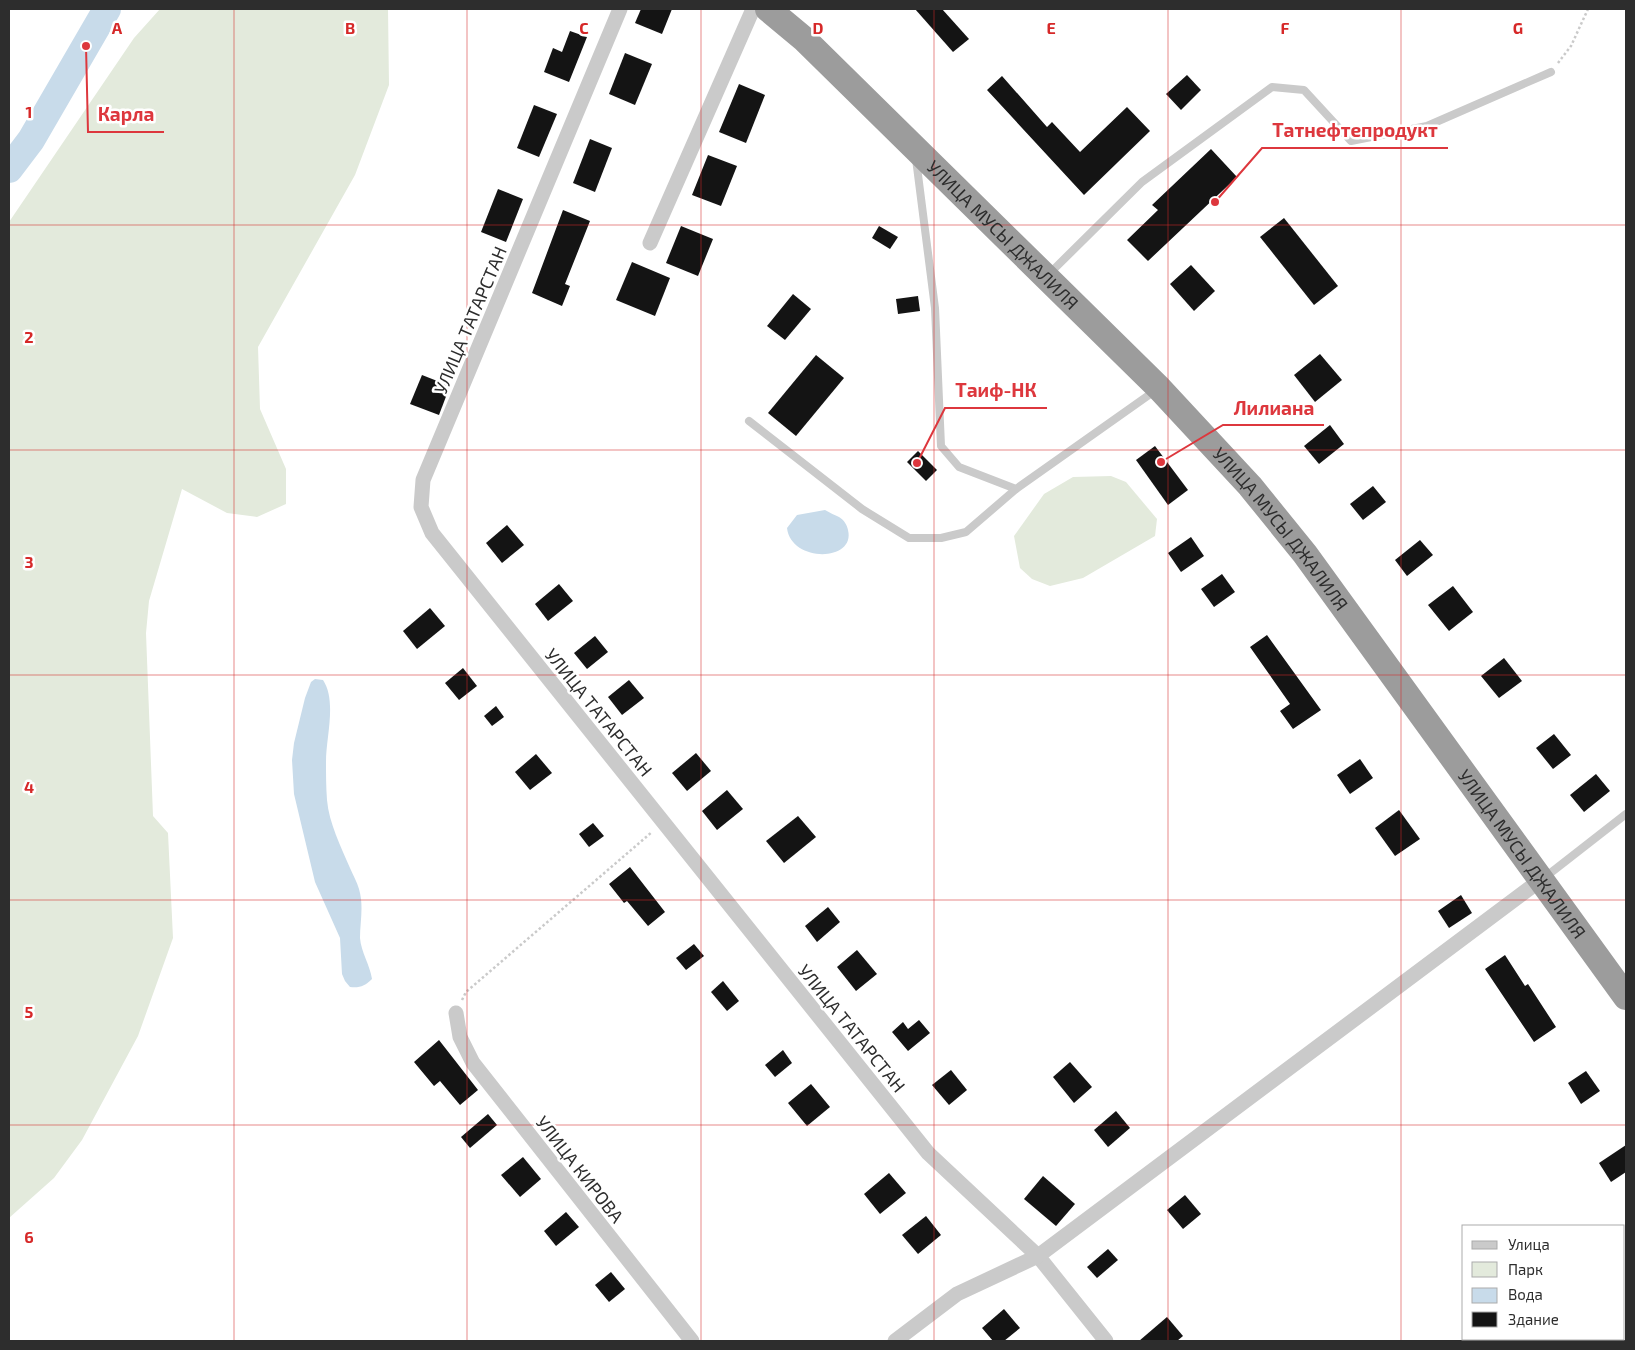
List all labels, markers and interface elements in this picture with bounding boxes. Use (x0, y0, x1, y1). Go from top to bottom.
text: A (112, 18, 123, 37)
text: B (345, 18, 355, 37)
text: C (579, 18, 589, 37)
text: D (813, 18, 824, 37)
text: E (1046, 18, 1056, 37)
text: F (1281, 18, 1290, 37)
text: G (1513, 18, 1523, 37)
callout: Карла (88, 98, 164, 132)
text: 1 (26, 102, 32, 121)
text: Карла (98, 102, 154, 125)
callout: Татнефтепродукт (1262, 114, 1448, 148)
text: Татнефтепродукт (1272, 118, 1438, 141)
street label: УЛИЦА МУСЫ ДЖАЛИЛЯ (923, 156, 1083, 314)
street label: УЛИЦА ТАТАРСТАН (429, 243, 511, 397)
text: 2 (24, 327, 34, 346)
callout: Таиф-НК (945, 374, 1047, 408)
text: Таиф-НК (955, 378, 1037, 401)
callout: Лилиана (1223, 391, 1324, 425)
text: Лилиана (1234, 396, 1314, 419)
street label: УЛИЦА МУСЫ ДЖАЛИЛЯ (1208, 442, 1353, 615)
text: 3 (24, 552, 34, 571)
street label: УЛИЦА ТАТАРСТАН (541, 644, 657, 780)
street label: УЛИЦА МУСЫ ДЖАЛИЛЯ (1454, 765, 1591, 943)
text: 4 (24, 777, 34, 796)
street label: УЛИЦА ТАТАРСТАН (794, 960, 910, 1096)
text: 5 (25, 1002, 34, 1021)
street label: УЛИЦА КИРОВА (532, 1111, 629, 1227)
legend (1462, 1225, 1625, 1340)
text: 6 (24, 1227, 34, 1246)
text: Улица (1508, 1235, 1550, 1253)
text: Парк (1508, 1260, 1543, 1278)
text: Вода (1508, 1285, 1543, 1303)
text: Здание (1508, 1310, 1559, 1328)

